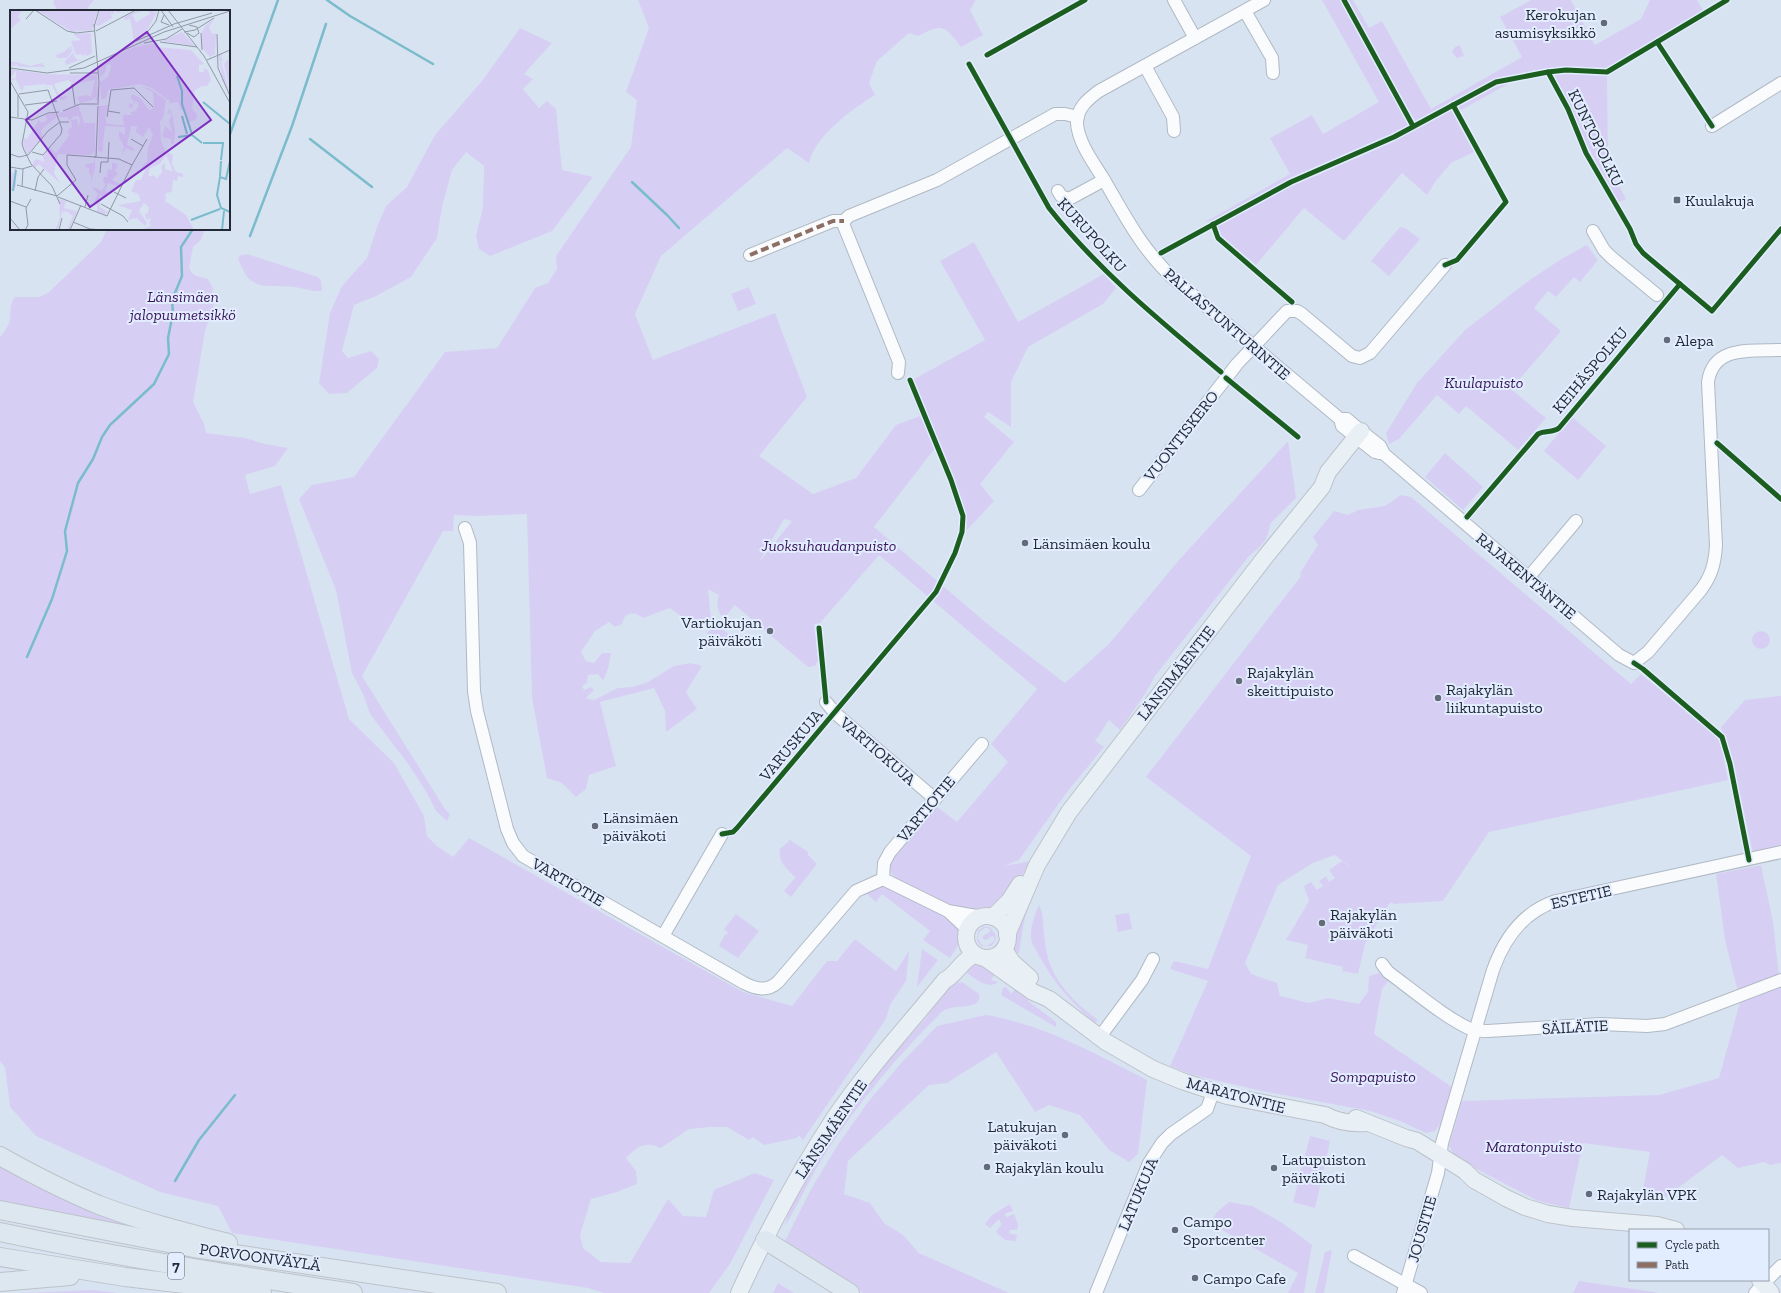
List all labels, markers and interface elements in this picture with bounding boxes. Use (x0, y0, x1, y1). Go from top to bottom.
place label: Kerokujan asumisyksikkö (1495, 5, 1597, 42)
inset map (10, 10, 230, 230)
marker: Kerokujan asumisyksikkö (1599, 18, 1609, 28)
street label: KUNTOPOLKU (1564, 86, 1628, 190)
place label: Kuulakuja (1685, 191, 1754, 210)
street label: KURUPOLKU (1053, 194, 1131, 276)
marker: Kuulakuja (1672, 195, 1682, 205)
street label: PALLASTUNTURINTIE (1160, 264, 1294, 384)
park label: Länsimäen jalopuumetsikkö (128, 287, 236, 324)
street label: KEIHÄSPOLKU (1548, 323, 1632, 417)
place label: Alepa (1675, 331, 1714, 350)
marker: Alepa (1662, 335, 1672, 345)
park label: Kuulapuisto (1444, 373, 1524, 392)
street label: VUONTISKERO (1139, 387, 1222, 486)
street label: RAJAKENTÄNTIE (1472, 529, 1580, 623)
place label: Länsimäen koulu (1033, 534, 1150, 553)
park label: Juoksuhaudanpuisto (761, 536, 896, 555)
marker: Länsimäen koulu (1020, 538, 1030, 548)
place label: Vartiokujan päiväköti (680, 613, 763, 650)
street label: LÄNSIMÄENTIE (1133, 622, 1219, 724)
marker: Vartiokujan päiväköti (765, 626, 775, 636)
place label: Rajakylän skeittipuisto (1247, 663, 1334, 700)
marker: Rajakylän skeittipuisto (1234, 676, 1244, 686)
place label: Rajakylän liikuntapuisto (1446, 680, 1543, 717)
marker: Rajakylän liikuntapuisto (1433, 693, 1443, 703)
street label: VARUSKUJA (755, 705, 827, 785)
street label: VARTIOKUJA (835, 712, 920, 789)
street label: VARTIOTIE (892, 772, 959, 847)
place label: Länsimäen päiväkoti (603, 808, 679, 845)
marker: Länsimäen päiväkoti (590, 821, 600, 831)
street label: VARTIOTIE (528, 853, 608, 910)
street label: ESTETIE (1549, 881, 1613, 913)
place label: Rajakylän päiväkoti (1330, 905, 1398, 942)
marker: Rajakylän päiväkoti (1317, 918, 1327, 928)
street label: SÄILÄTIE (1541, 1016, 1609, 1038)
park label: Sompapuisto (1330, 1067, 1416, 1086)
street label: MARATONTIE (1185, 1073, 1287, 1117)
street label: LÄNSIMÄENTIE (791, 1076, 871, 1182)
place label: Latukujan päiväkoti (987, 1117, 1058, 1154)
marker: Latukujan päiväkoti (1060, 1130, 1070, 1140)
park label: Maratonpuisto (1485, 1137, 1583, 1156)
place label: Latupuiston päiväkoti (1282, 1150, 1367, 1187)
street label: LATUKUJA (1114, 1154, 1162, 1234)
place label: Rajakylän koulu (995, 1158, 1104, 1177)
marker: Rajakylän koulu (982, 1162, 992, 1172)
marker: Latupuiston päiväkoti (1269, 1163, 1279, 1173)
place label: Rajakylän VPK (1597, 1185, 1697, 1204)
marker: Rajakylän VPK (1584, 1189, 1594, 1199)
street label: JOUSITIE (1403, 1194, 1441, 1264)
place label: Campo Sportcenter (1183, 1212, 1266, 1249)
marker: Campo Sportcenter (1170, 1225, 1180, 1235)
legend (1629, 1229, 1769, 1281)
text: Cycle path (1665, 1238, 1720, 1252)
street label: PORVOONVÄYLÄ (198, 1239, 323, 1275)
road number: 7 (168, 1253, 184, 1279)
text: Path (1665, 1258, 1689, 1272)
place label: Campo Cafe (1203, 1269, 1286, 1288)
marker: Campo Cafe (1190, 1273, 1200, 1283)

